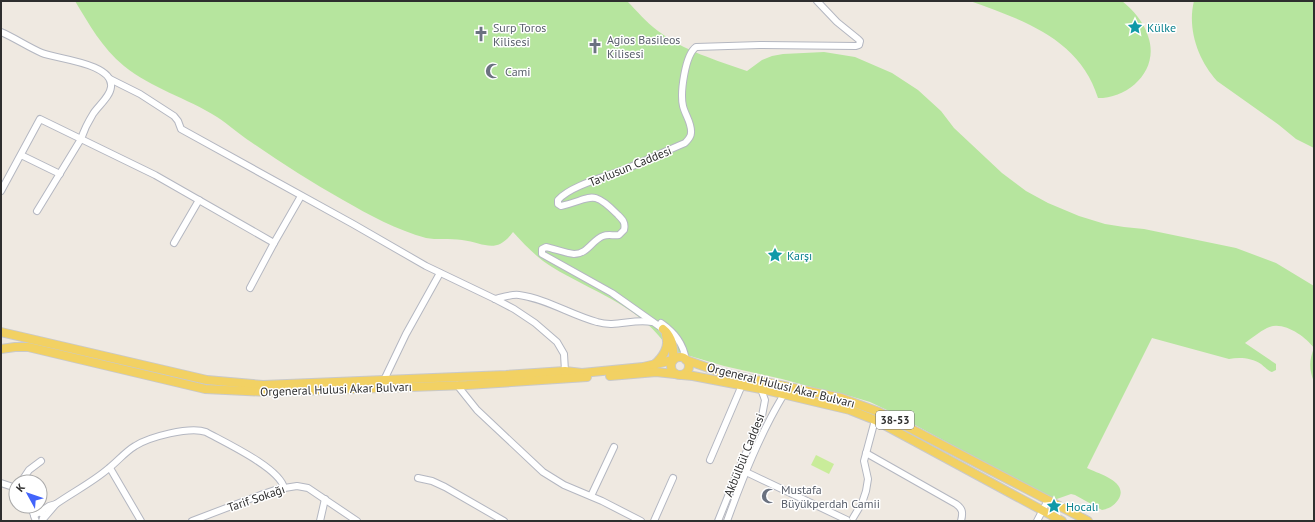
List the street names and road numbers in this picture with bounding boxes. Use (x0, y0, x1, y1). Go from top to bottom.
street label: Tavlusun Caddesi (586, 143, 674, 189)
street label: Orgeneral Hulusi Akar Bulvarı (706, 359, 856, 411)
street label: Orgeneral Hulusi Akar Bulvarı (260, 379, 412, 399)
street label: Akbülbül Caddesi (720, 411, 768, 499)
road number: 38-53 (876, 411, 914, 429)
street label: Tarif Sokağı (225, 481, 287, 515)

